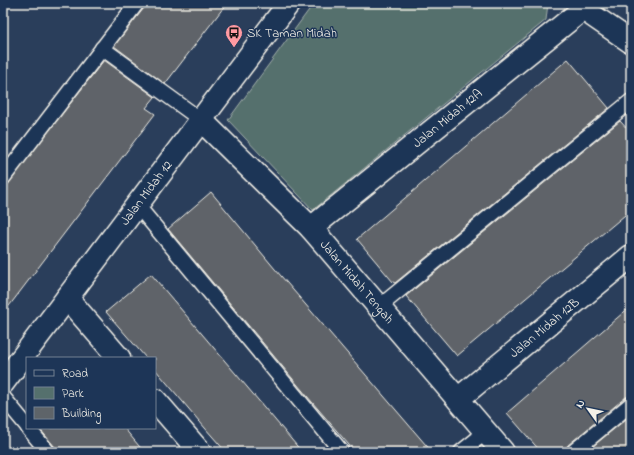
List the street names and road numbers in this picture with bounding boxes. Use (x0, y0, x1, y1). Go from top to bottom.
street label: Jalan Midah 12A (408, 84, 486, 152)
street label: Jalan Midah 12 (115, 156, 177, 229)
street label: Jalan Midah Tengah (316, 236, 399, 328)
street label: Jalan Midah 12B (505, 293, 584, 362)

